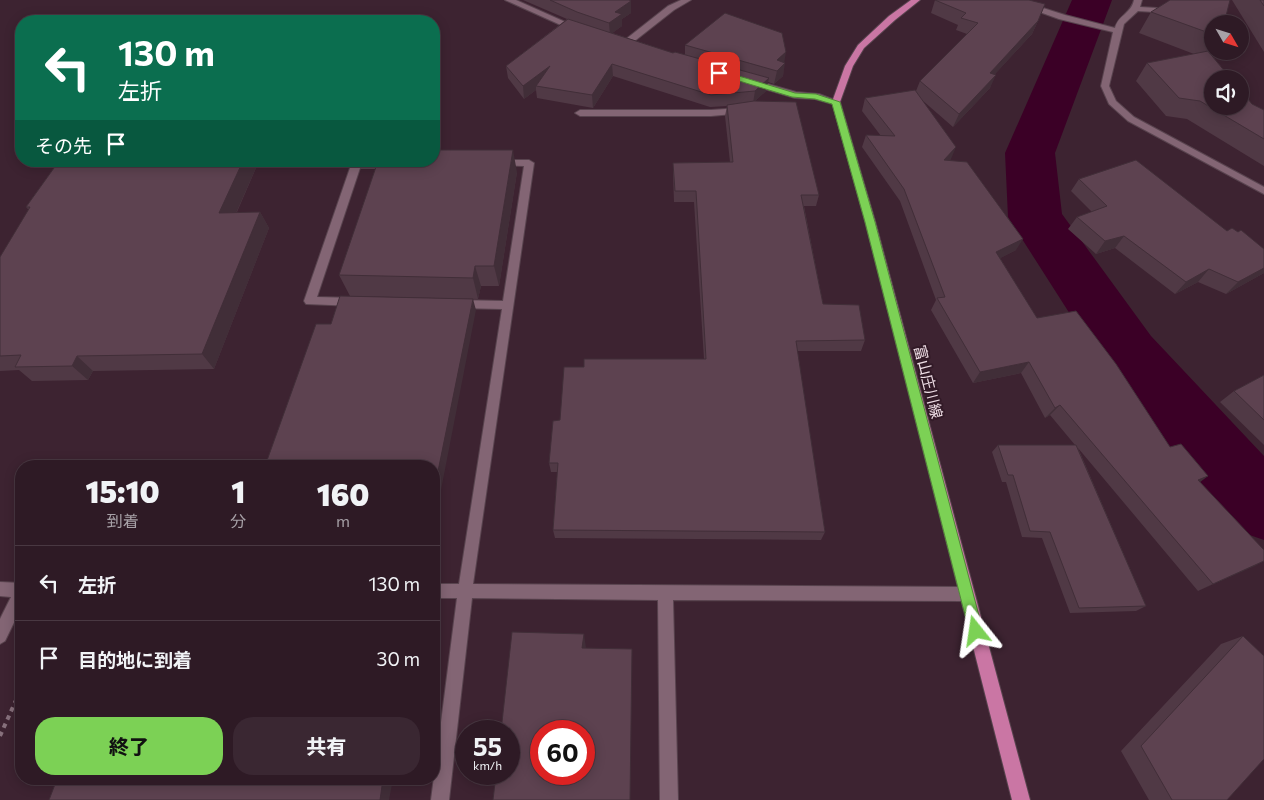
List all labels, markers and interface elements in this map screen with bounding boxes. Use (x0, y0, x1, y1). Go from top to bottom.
north arrow (1204, 15, 1249, 60)
map controls (1204, 15, 1249, 115)
text: 130 m (118, 30, 215, 73)
icon: left (35, 35, 100, 100)
pin (698, 52, 740, 94)
icon: arrive (705, 59, 733, 87)
button: sound (1204, 70, 1249, 115)
text: 左折 (118, 77, 162, 104)
icon: arrive (102, 130, 130, 158)
text: その先 (35, 134, 92, 157)
street label: 富山庄川線 (911, 343, 947, 420)
text: 15:10 (85, 472, 160, 509)
text: 1 (231, 472, 245, 509)
text: 160 (317, 475, 369, 512)
text: 到着 (107, 511, 139, 530)
text: 分 (230, 511, 246, 530)
text: m (336, 511, 350, 530)
icon: left (35, 569, 63, 597)
text: 130 m (368, 572, 420, 595)
text: 左折 (78, 573, 116, 596)
position arrow (949, 604, 1001, 656)
icon: arrive (35, 644, 63, 672)
text: 30 m (377, 647, 420, 670)
text: 目的地に到着 (78, 648, 192, 671)
button: 終了 (35, 717, 223, 775)
button: 共有 (233, 717, 420, 775)
speed limit sign: 60 (530, 720, 595, 785)
text: 55 (473, 731, 502, 761)
text: km/h (473, 758, 502, 772)

